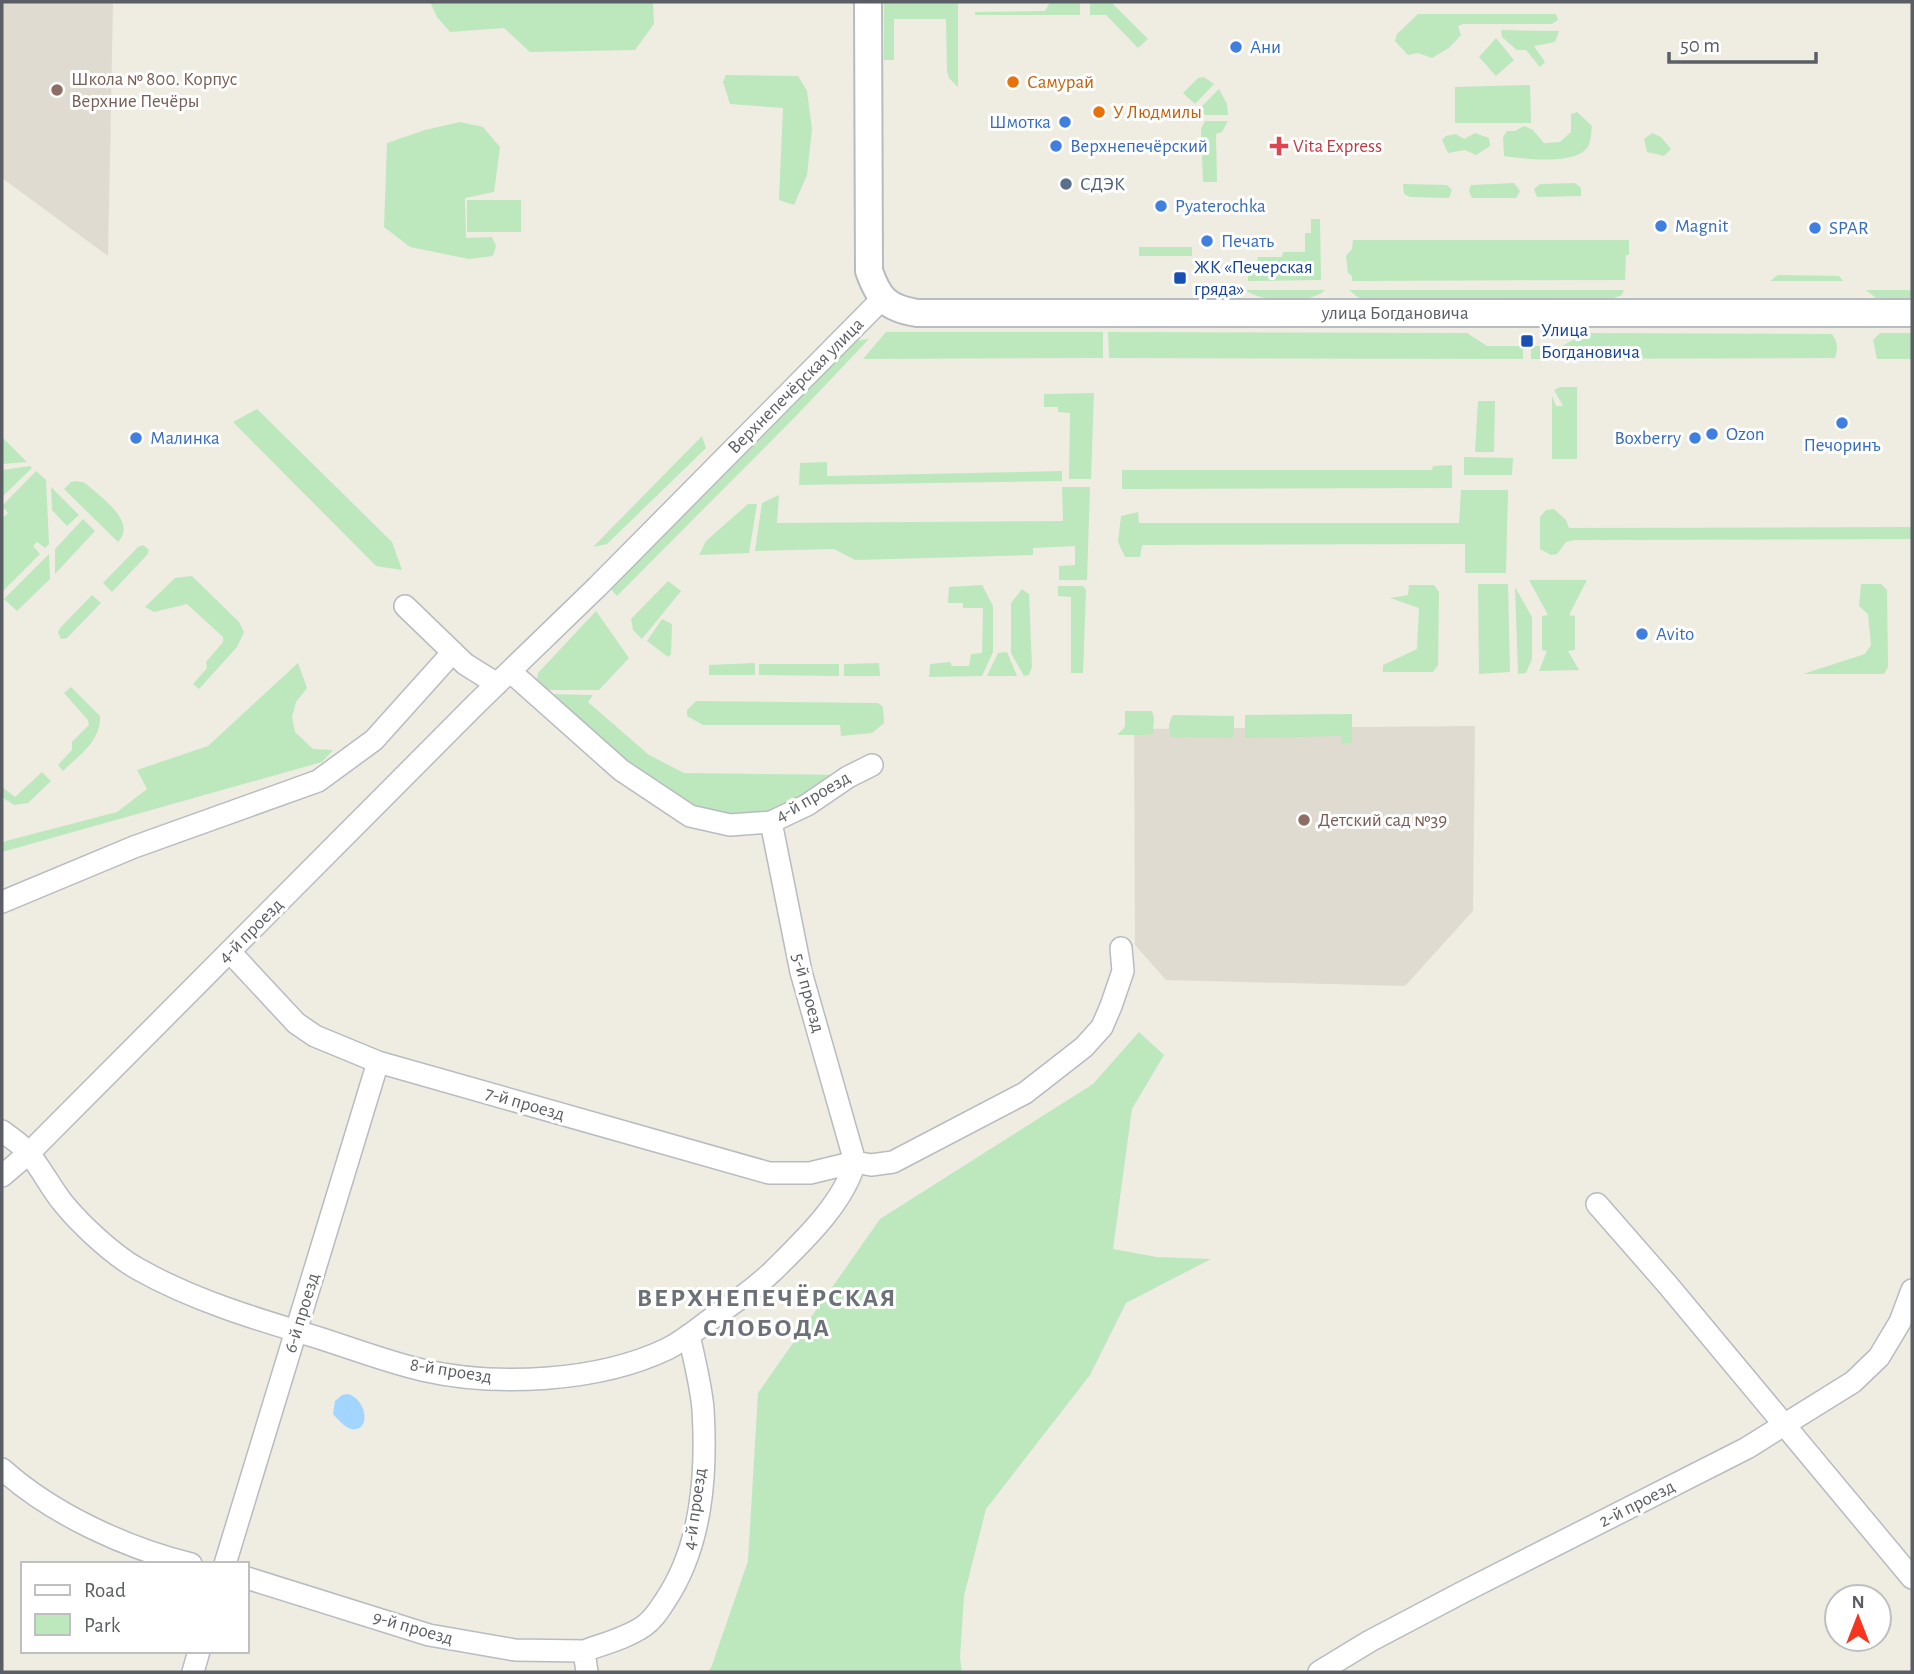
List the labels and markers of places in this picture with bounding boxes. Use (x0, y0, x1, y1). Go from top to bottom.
place label: Ани (1250, 38, 1281, 57)
marker: Ани (1228, 39, 1244, 55)
place label: Школа № 800. Корпус Верхние Печёры (71, 70, 237, 111)
place label: Самурай (1027, 73, 1094, 92)
marker: Самурай (1005, 74, 1021, 90)
marker: Школа № 800. Корпус Верхние Печёры (49, 82, 65, 98)
place label: У Людмилы (1113, 103, 1202, 122)
marker: У Людмилы (1091, 104, 1107, 120)
place label: Шмотка (989, 113, 1051, 132)
marker: Шмотка (1057, 114, 1073, 130)
place label: Верхнепечёрский (1070, 137, 1208, 156)
place label: Vita Express (1293, 137, 1382, 156)
marker: Верхнепечёрский (1048, 138, 1064, 154)
marker: Vita Express (1271, 138, 1287, 154)
place label: СДЭК (1080, 175, 1125, 194)
marker: СДЭК (1058, 176, 1074, 192)
place label: Pyaterochka (1175, 197, 1266, 216)
marker: Pyaterochka (1153, 198, 1169, 214)
place label: Magnit (1675, 217, 1728, 236)
marker: Magnit (1653, 218, 1669, 234)
place label: SPAR (1829, 219, 1868, 238)
marker: SPAR (1807, 220, 1823, 236)
place label: Печать (1221, 232, 1274, 251)
marker: Печать (1199, 233, 1215, 249)
place label: ЖК «Печерская гряда» (1194, 258, 1313, 299)
marker: ЖК «Печерская гряда» (1172, 270, 1188, 286)
place label: Улица Богдановича (1541, 321, 1640, 362)
marker: Улица Богдановича (1519, 333, 1535, 349)
marker: Печоринъ (1834, 415, 1850, 431)
place label: Ozon (1726, 425, 1765, 444)
marker: Ozon (1704, 426, 1720, 442)
place label: Малинка (150, 429, 220, 448)
place label: Boxberry (1615, 429, 1681, 448)
marker: Малинка (128, 430, 144, 446)
marker: Boxberry (1687, 430, 1703, 446)
place label: Печоринъ (1804, 436, 1881, 455)
place label: Avito (1656, 625, 1694, 644)
marker: Avito (1634, 626, 1650, 642)
place label: Детский сад №39 (1318, 811, 1447, 830)
marker: Детский сад №39 (1296, 812, 1312, 828)

